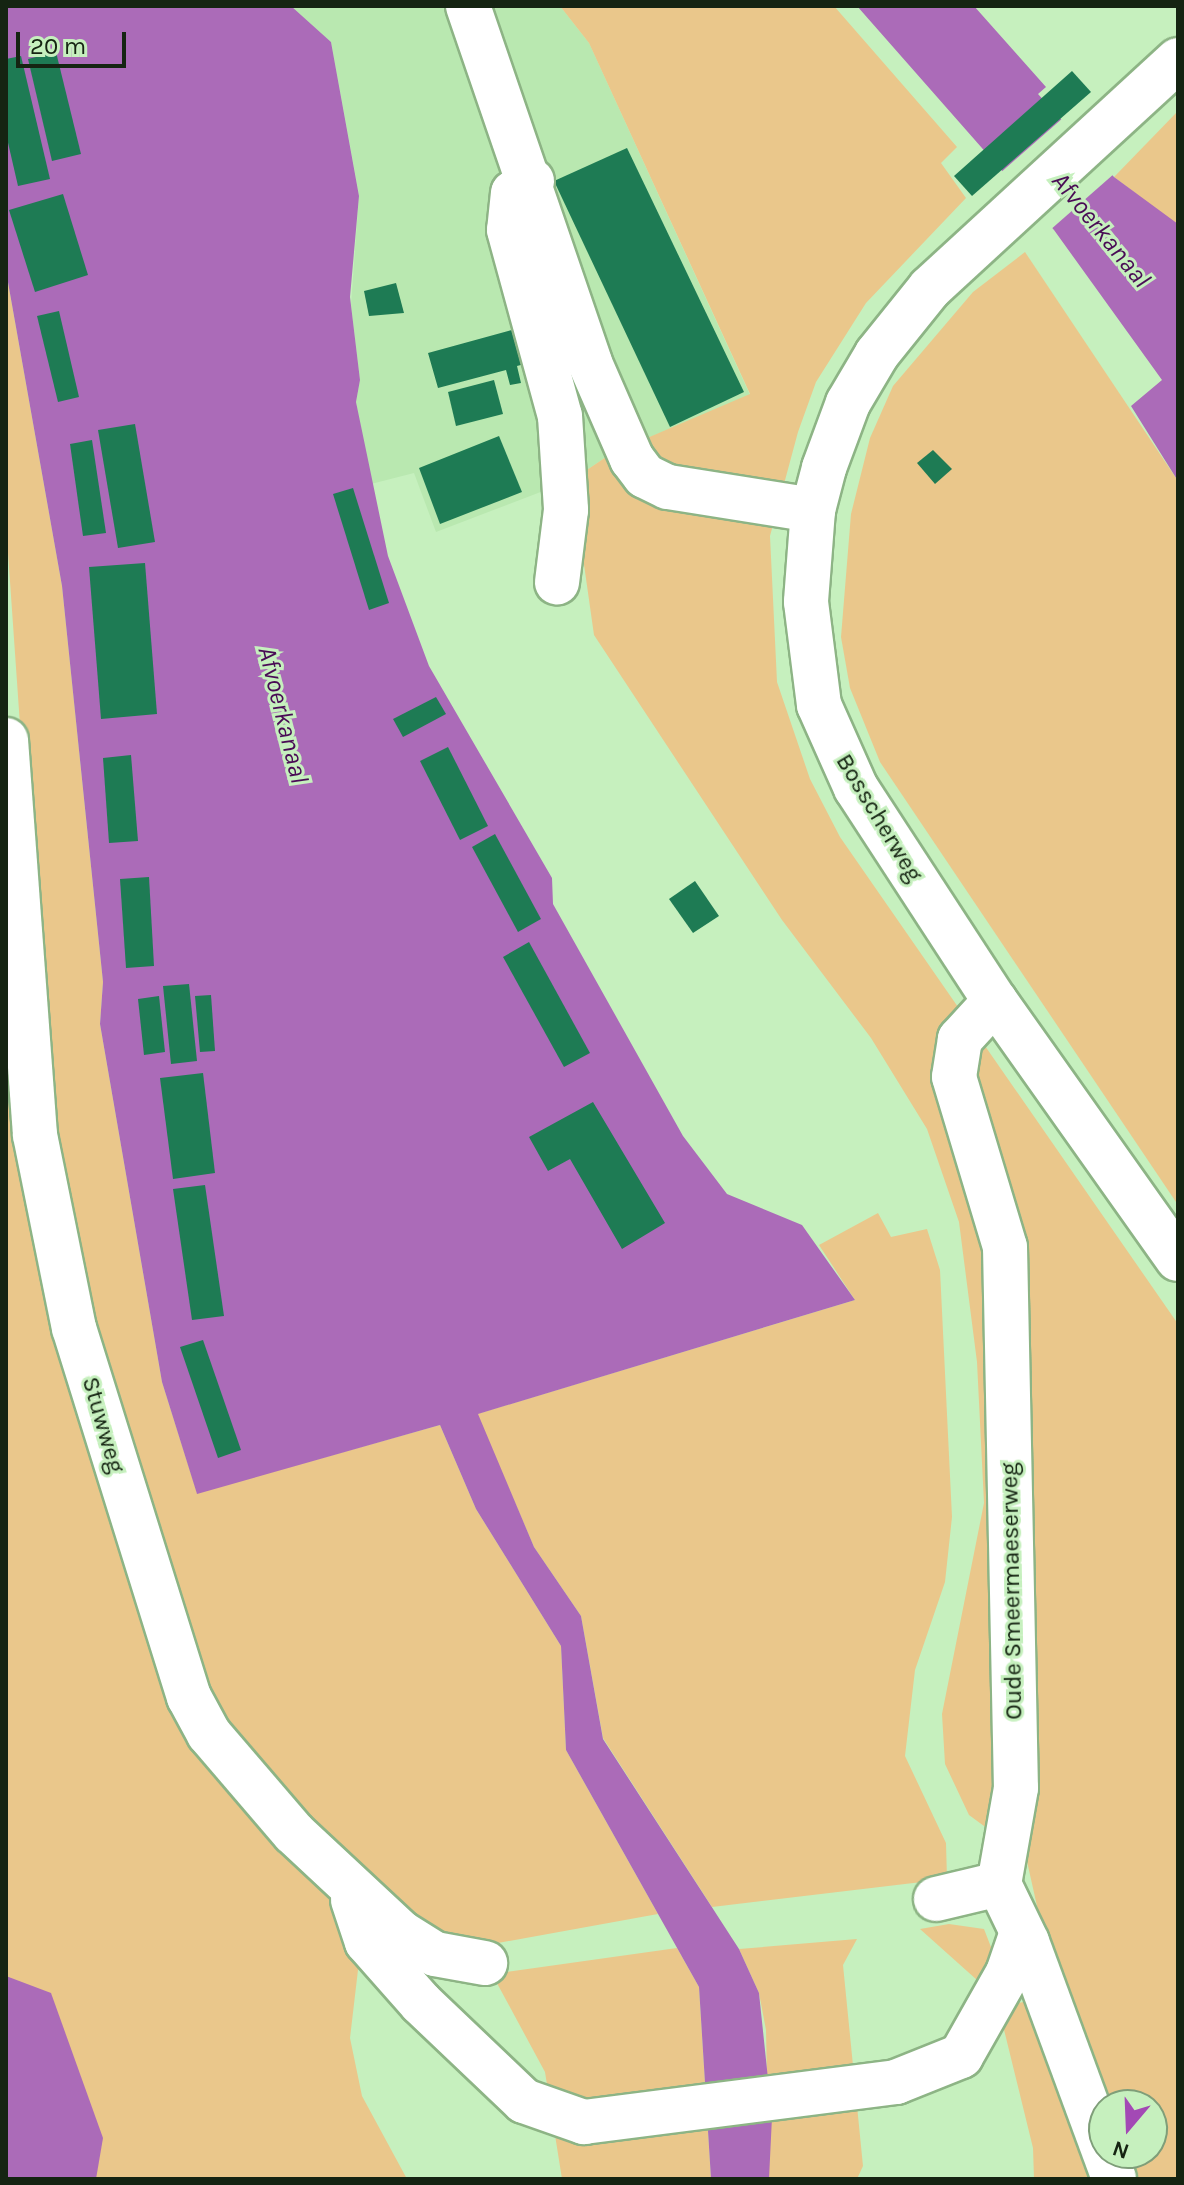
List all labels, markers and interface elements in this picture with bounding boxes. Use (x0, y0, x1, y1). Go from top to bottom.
scale bar (20, 16, 130, 66)
text: 20 m (30, 32, 86, 60)
water label: Afvoerkanaal (1045, 166, 1157, 294)
water label: Afvoerkanaal (251, 643, 315, 787)
street label: Bosscherweg (829, 749, 929, 887)
street label: Stuwweg (76, 1374, 130, 1476)
street label: Oude Smeermaeserweg (995, 1462, 1029, 1720)
north arrow (1088, 2089, 1168, 2169)
text: N (1109, 2135, 1133, 2165)

